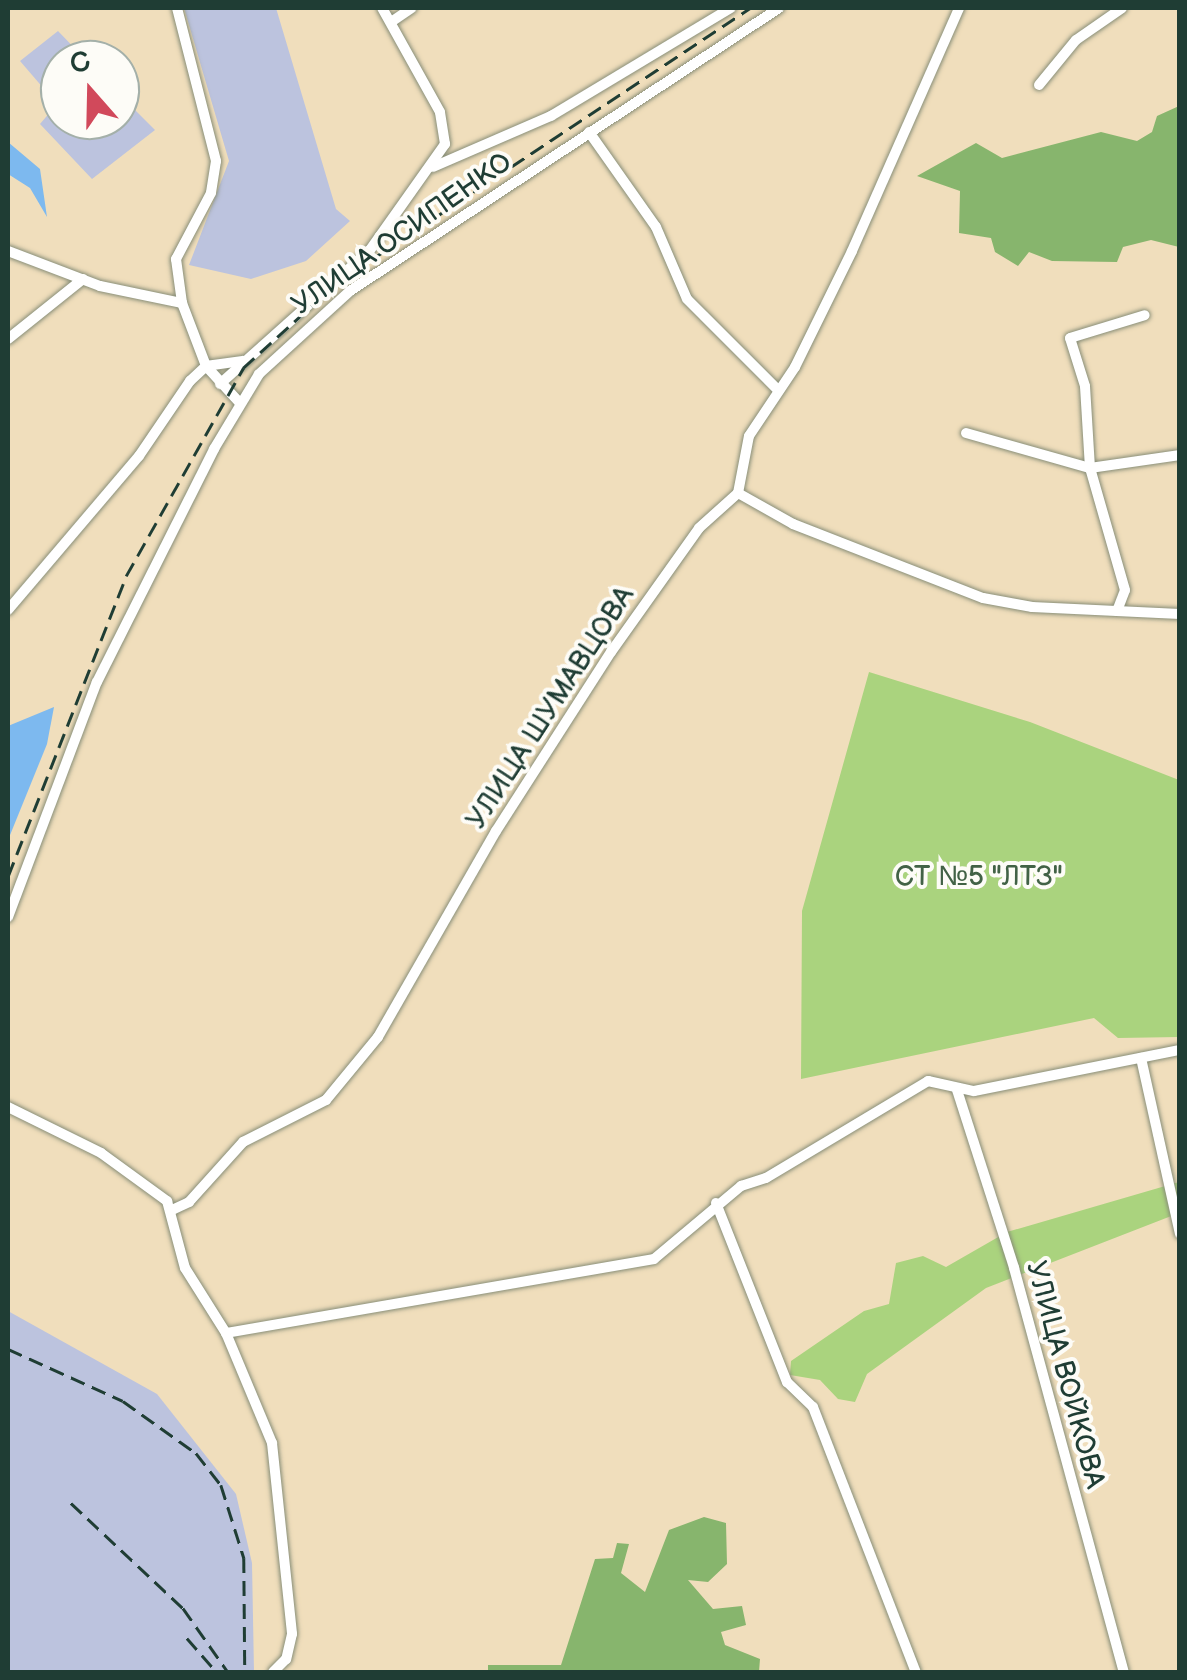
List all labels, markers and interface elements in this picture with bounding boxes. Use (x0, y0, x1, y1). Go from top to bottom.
north arrow (40, 40, 140, 140)
text: С (65, 44, 95, 82)
street label: УЛИЦА ОСИПЕНКО (286, 146, 518, 322)
street label: УЛИЦА ШУМАВЦОВА (460, 580, 642, 836)
park label: СТ №5 "ЛТЗ" (895, 860, 1063, 894)
street label: УЛИЦА ВОЙКОВА (1019, 1258, 1111, 1492)

